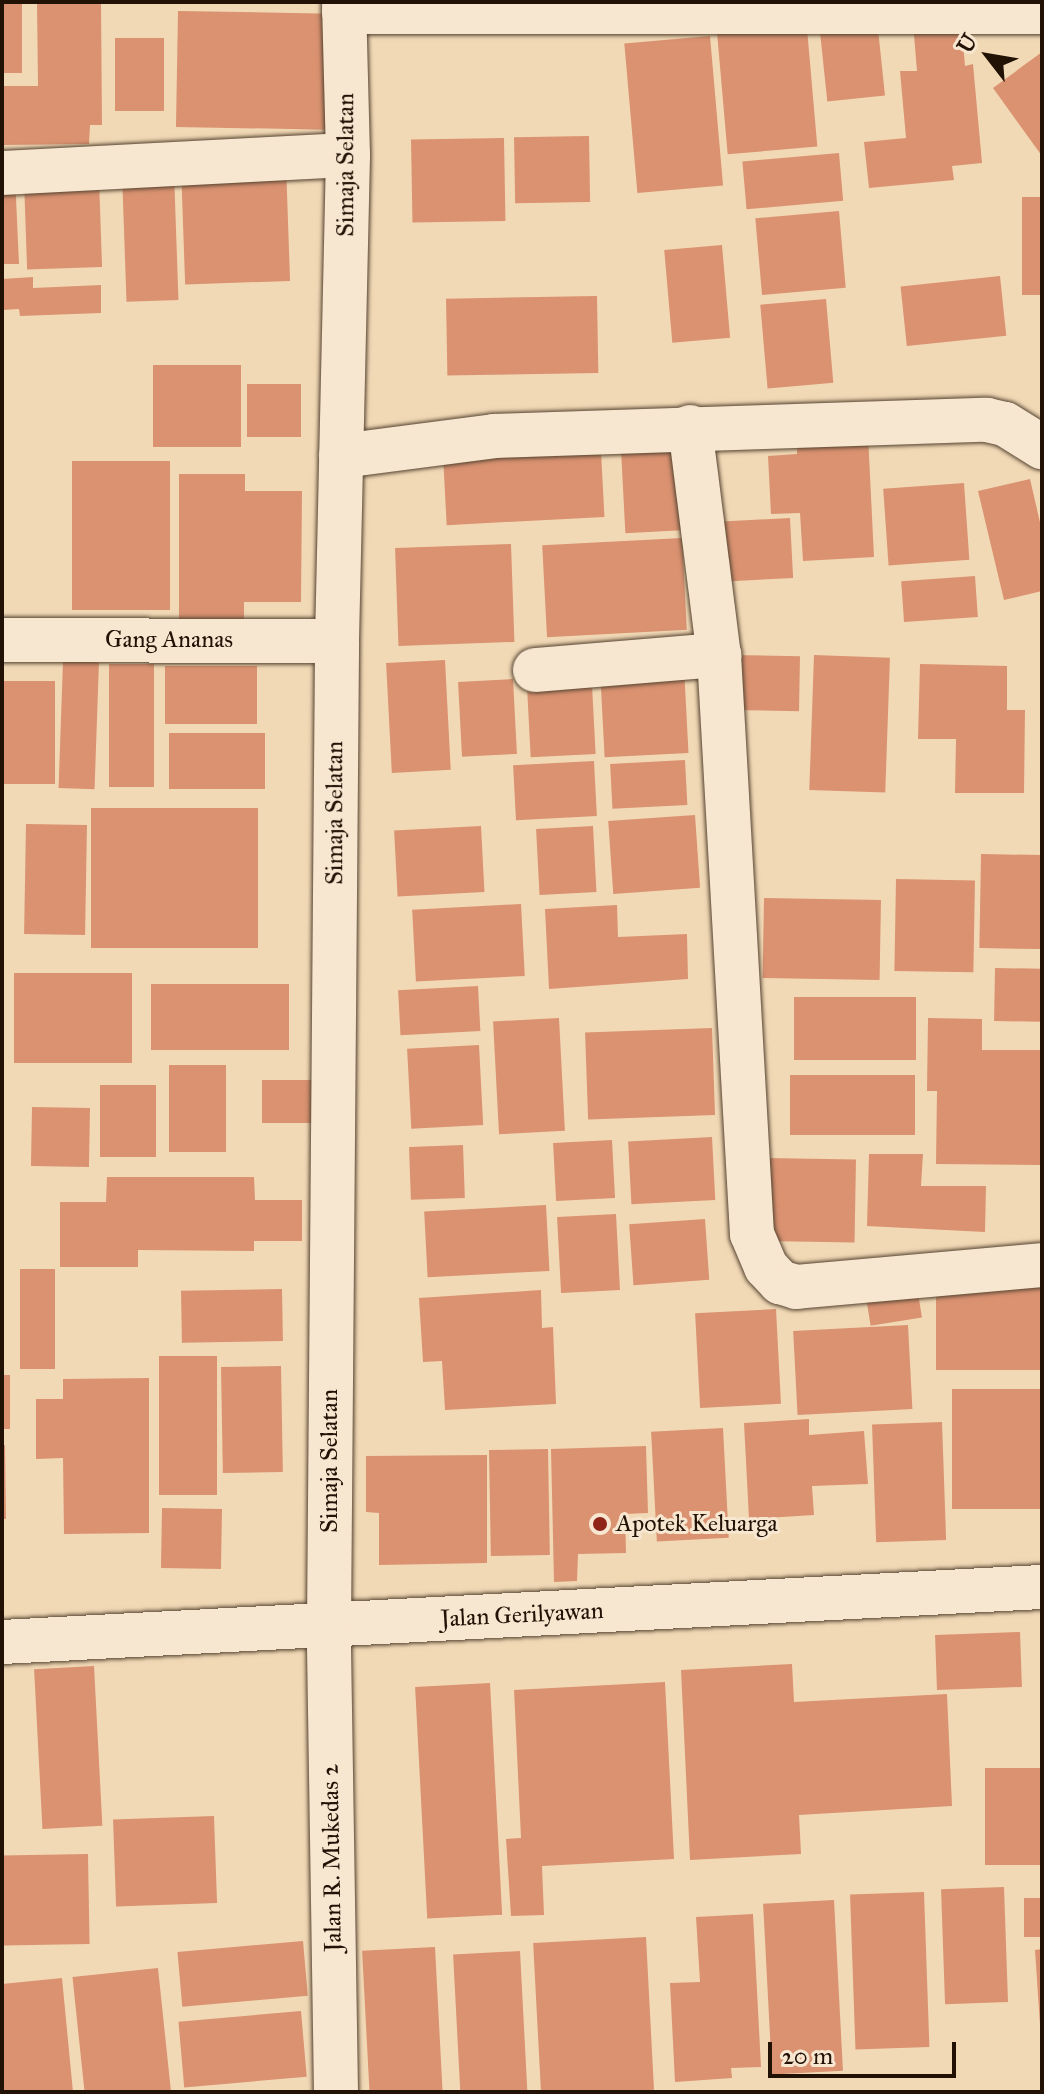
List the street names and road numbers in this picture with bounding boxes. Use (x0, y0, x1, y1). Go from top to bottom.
street label: Simaja Selatan (332, 93, 360, 237)
street label: Gang Ananas (105, 626, 233, 654)
street label: Simaja Selatan (321, 741, 349, 885)
street label: Simaja Selatan (316, 1389, 344, 1533)
street label: Jalan Gerilyawan (440, 1596, 604, 1634)
street label: Jalan R. Mukedas 2 (316, 1764, 348, 1952)

